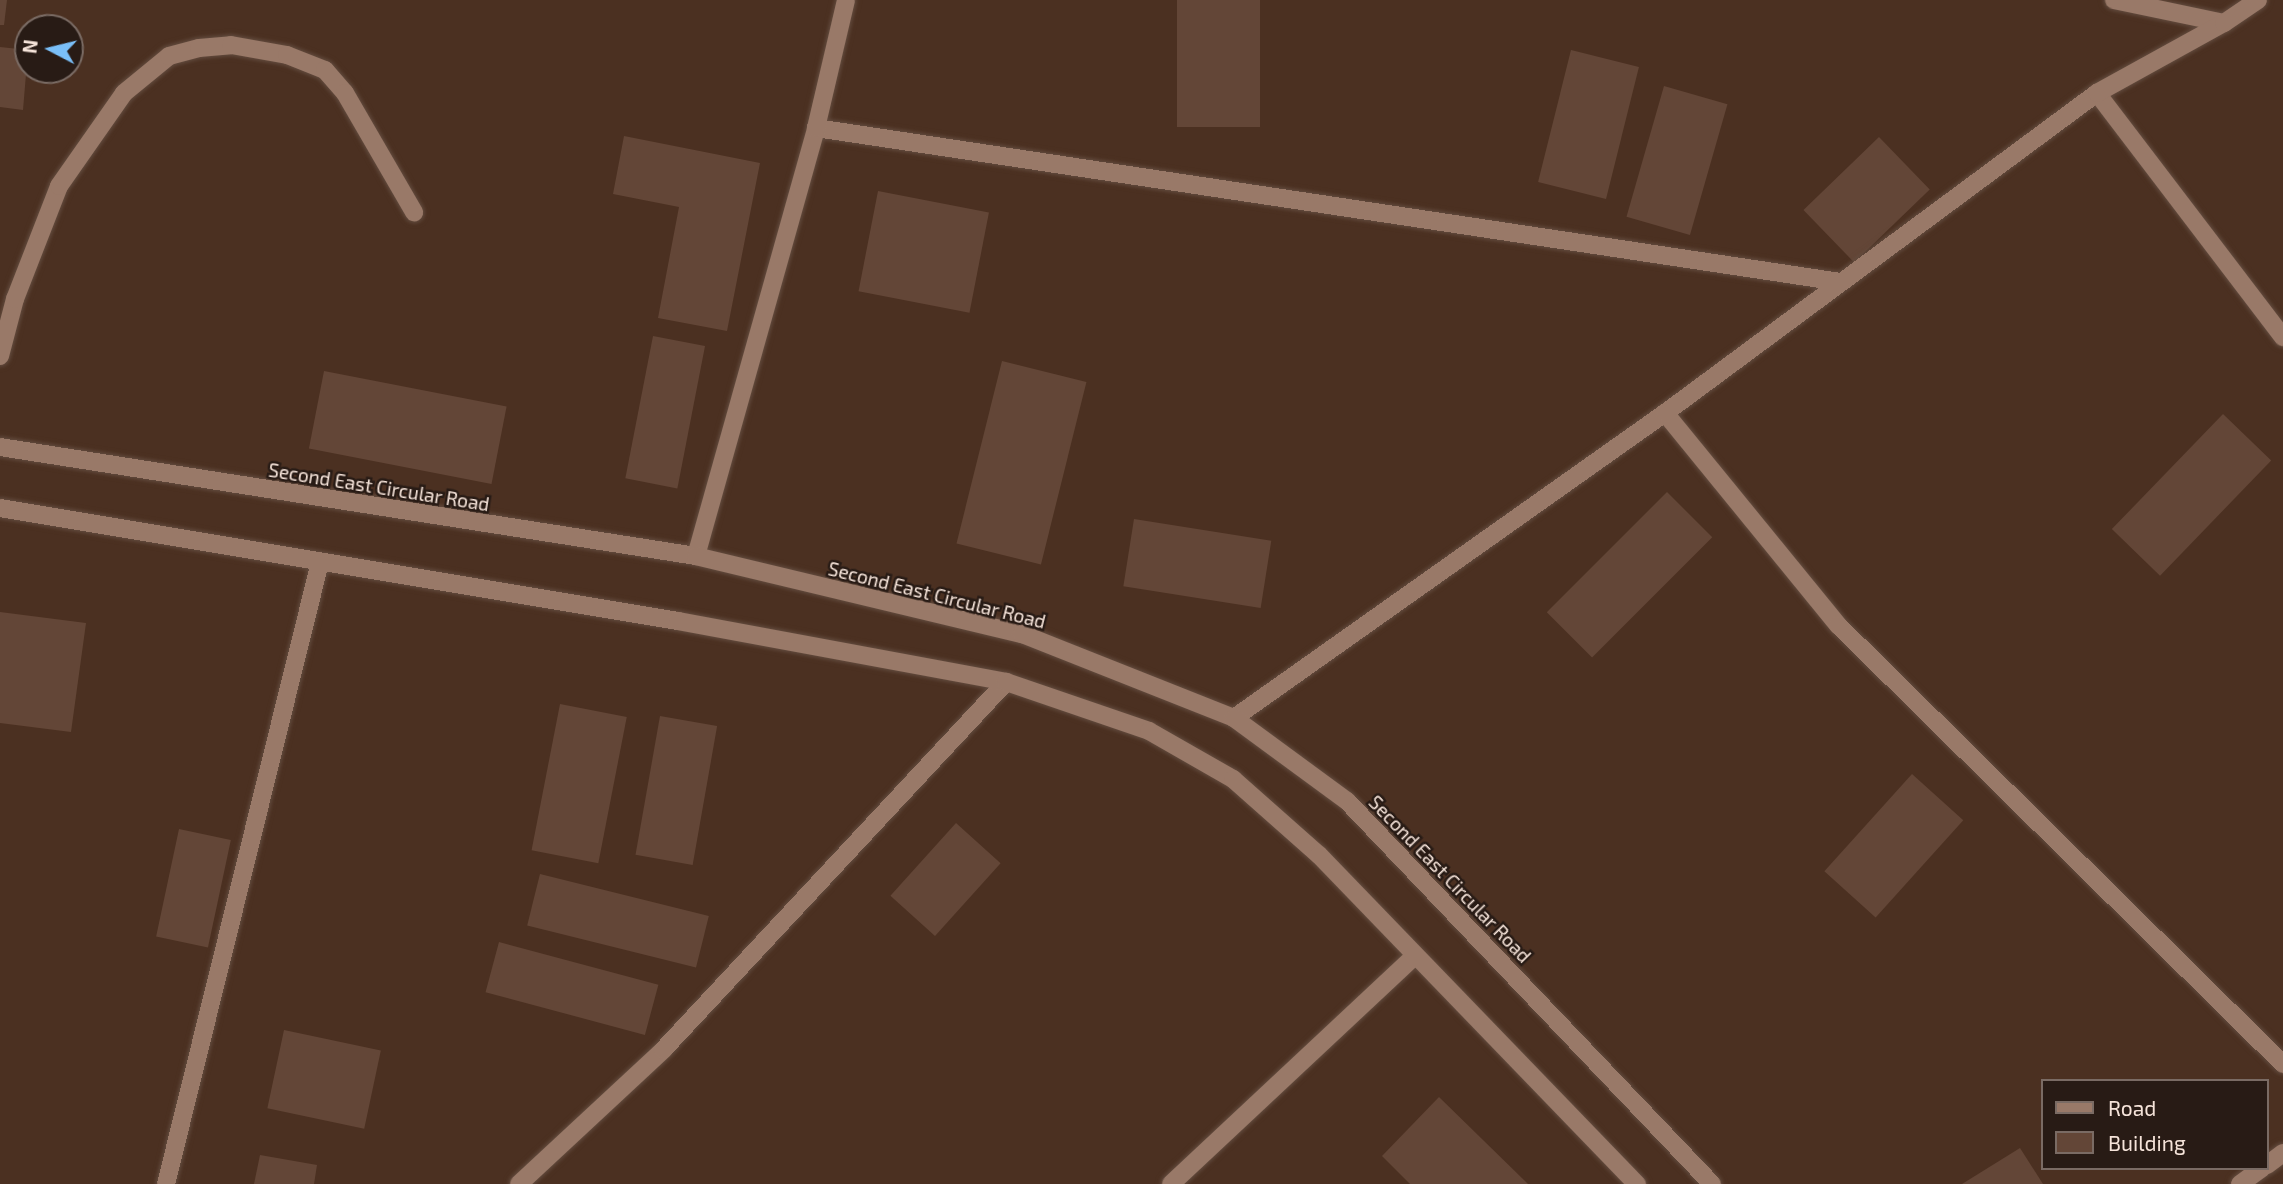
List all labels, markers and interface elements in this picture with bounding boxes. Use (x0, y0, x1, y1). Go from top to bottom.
north arrow (14, 14, 84, 84)
text: N (17, 38, 42, 55)
street label: Second East Circular Road (267, 458, 491, 516)
street label: Second East Circular Road (826, 557, 1048, 633)
street label: Second East Circular Road (1364, 791, 1536, 967)
legend (2042, 1079, 2269, 1170)
text: Road (2108, 1095, 2156, 1120)
text: Building (2108, 1130, 2186, 1155)

